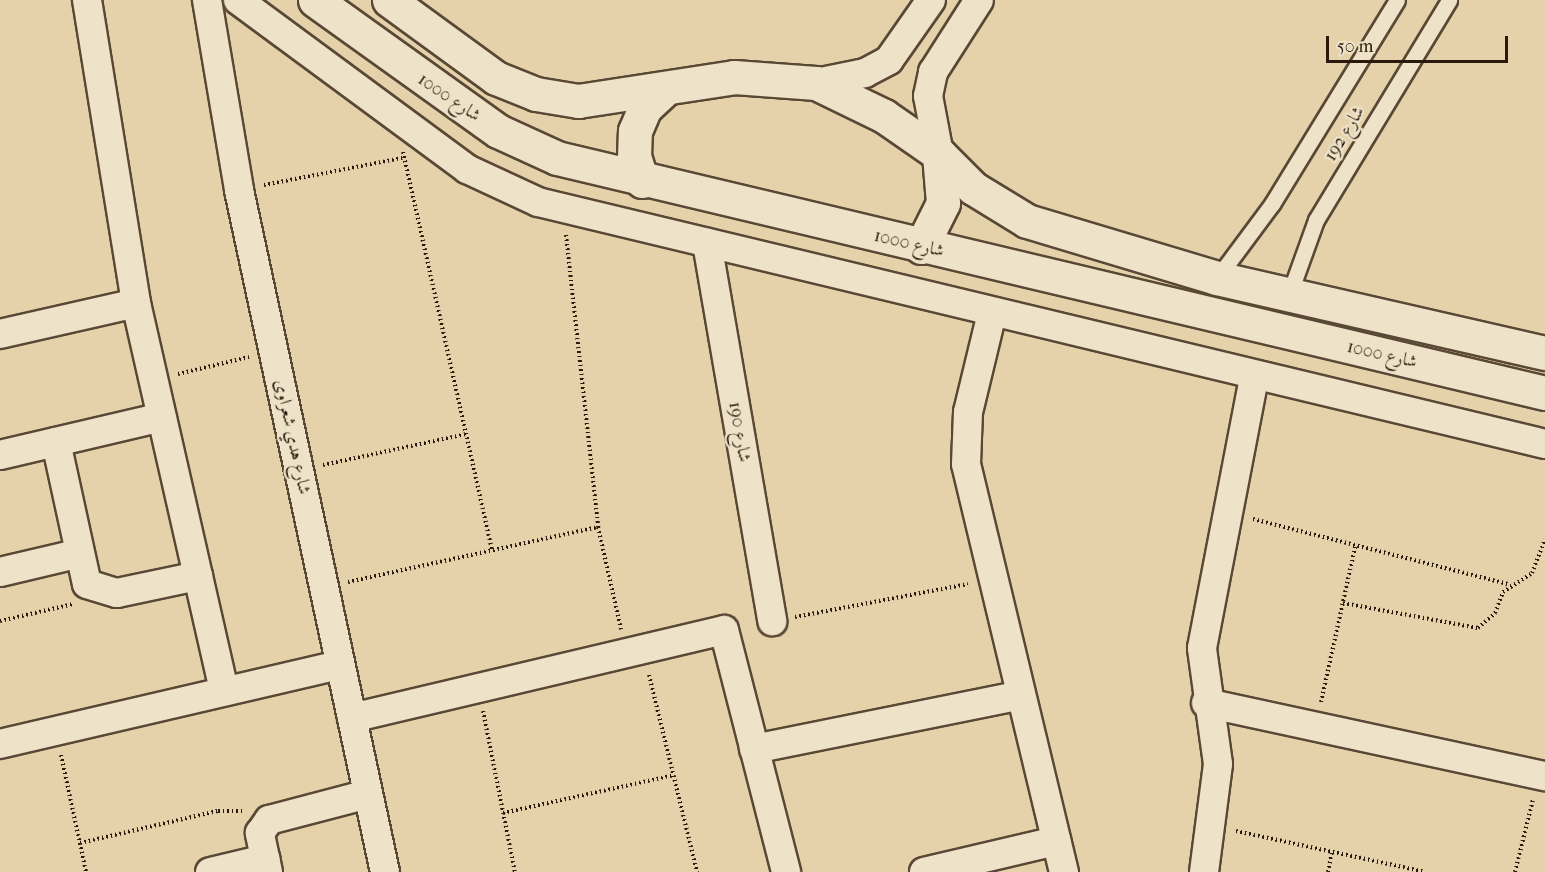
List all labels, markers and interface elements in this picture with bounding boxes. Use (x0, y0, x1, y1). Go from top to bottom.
scale bar (1329, 24, 1510, 62)
text: 50 m (1337, 36, 1373, 57)
street label: شارع 1000 (413, 69, 485, 127)
street label: شارع 192 (1320, 103, 1370, 165)
street label: شارع 1000 (872, 225, 946, 263)
street label: شارع 1000 (1345, 336, 1419, 374)
street label: شارع هدي شعراوى (269, 377, 315, 497)
street label: شارع 190 (723, 400, 755, 464)

